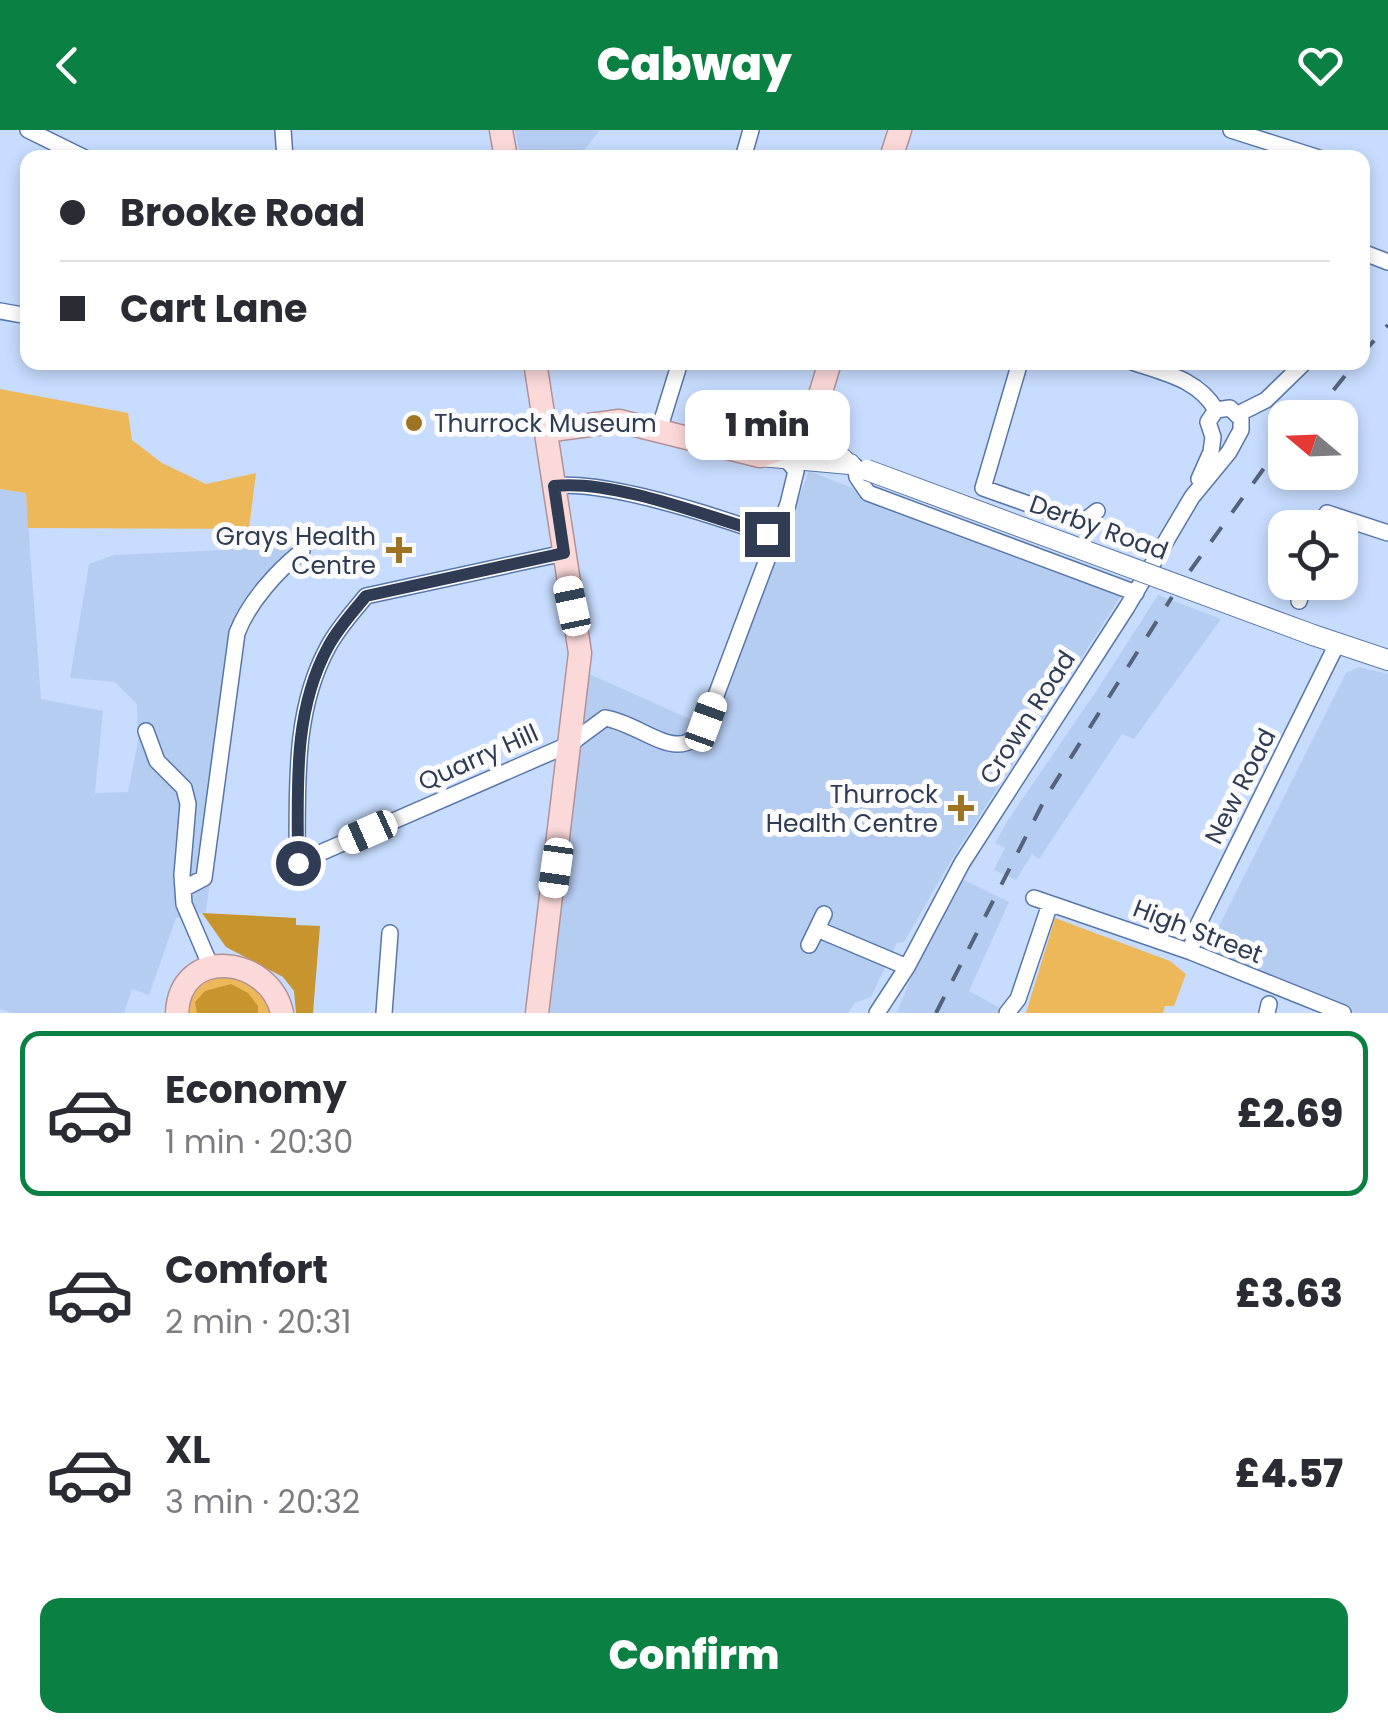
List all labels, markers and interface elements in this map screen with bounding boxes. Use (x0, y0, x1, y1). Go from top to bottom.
text: Cabway (596, 33, 792, 96)
icon: back (40, 38, 95, 93)
icon: heart (1293, 38, 1348, 93)
text: Brooke Road (120, 186, 365, 239)
text: Cart Lane (120, 282, 307, 335)
callout: 1 min (684, 389, 850, 459)
north arrow (1268, 400, 1358, 490)
map controls (1268, 400, 1358, 600)
text: 1 min (725, 402, 810, 447)
place label: Thurrock Museum (434, 406, 657, 441)
marker: Thurrock Museum (403, 412, 425, 434)
street label: Derby Road (1025, 486, 1173, 569)
button: locate (1268, 510, 1358, 600)
route end (745, 512, 790, 557)
place label: Grays Health Centre (216, 519, 376, 583)
marker: Grays Health Centre (386, 537, 412, 563)
car (551, 574, 593, 638)
street label: Crown Road (971, 644, 1084, 791)
car (682, 689, 730, 755)
street label: Quarry Hill (413, 715, 544, 799)
street label: New Road (1196, 722, 1284, 850)
place label: Thurrock Health Centre (766, 777, 938, 841)
marker: Thurrock Health Centre (948, 795, 974, 821)
car (334, 806, 402, 858)
car (537, 836, 575, 900)
route start (276, 841, 321, 886)
street label: High Street (1128, 891, 1268, 972)
text: Economy (165, 1063, 347, 1116)
icon: car (45, 1069, 135, 1159)
text: £2.69 (1237, 1087, 1343, 1140)
text: 1 min · 20:30 (165, 1119, 353, 1164)
text: Comfort (165, 1243, 328, 1296)
icon: car (45, 1249, 135, 1339)
text: £3.63 (1236, 1267, 1343, 1320)
text: 2 min · 20:31 (165, 1299, 352, 1344)
text: XL (165, 1423, 210, 1476)
icon: car (45, 1429, 135, 1519)
text: £4.57 (1235, 1447, 1343, 1500)
text: 3 min · 20:32 (165, 1479, 360, 1524)
button: Confirm (40, 1598, 1348, 1713)

